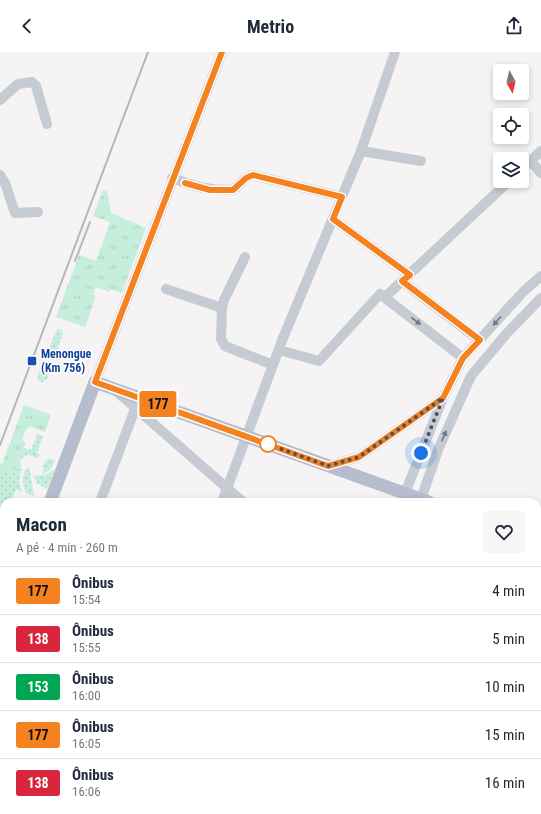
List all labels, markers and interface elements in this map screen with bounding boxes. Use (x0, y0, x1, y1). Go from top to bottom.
icon: back (16, 15, 38, 37)
icon: share (503, 15, 525, 37)
text: Metrio (247, 16, 294, 37)
north arrow (493, 64, 529, 100)
map controls (493, 64, 529, 188)
button: locate (493, 108, 529, 144)
button: layers (493, 152, 529, 188)
one-way arrow (493, 316, 502, 325)
one-way arrow (411, 317, 421, 325)
place label: Menongue (Km 756) (41, 347, 92, 375)
marker: Menongue (Km 756) (26, 355, 38, 367)
line badge: 177 (135, 391, 181, 417)
text: 177 (147, 396, 169, 412)
one-way arrow (442, 430, 448, 442)
unlabelled marker (259, 435, 277, 453)
your location (411, 443, 431, 463)
button: heart (483, 511, 525, 553)
text: Macon (16, 513, 67, 536)
text: A pé · 4 min · 260 m (16, 540, 118, 555)
text: Ônibus (72, 574, 114, 592)
text: 4 min (492, 582, 525, 600)
text: 177 (27, 583, 49, 599)
text: 15:54 (72, 592, 101, 607)
text: Ônibus (72, 622, 114, 640)
text: 5 min (492, 630, 525, 648)
text: 138 (27, 631, 49, 647)
text: 15:55 (72, 640, 101, 655)
text: Ônibus (72, 670, 114, 688)
text: 10 min (485, 678, 525, 696)
text: 153 (27, 679, 49, 695)
text: 16:00 (72, 688, 101, 703)
text: Ônibus (72, 718, 114, 736)
text: 15 min (485, 726, 525, 744)
text: 177 (27, 727, 49, 743)
text: 16:05 (72, 736, 101, 751)
text: Ônibus (72, 766, 114, 784)
text: 16 min (485, 774, 525, 792)
text: 138 (27, 775, 49, 791)
text: 16:06 (72, 784, 101, 799)

